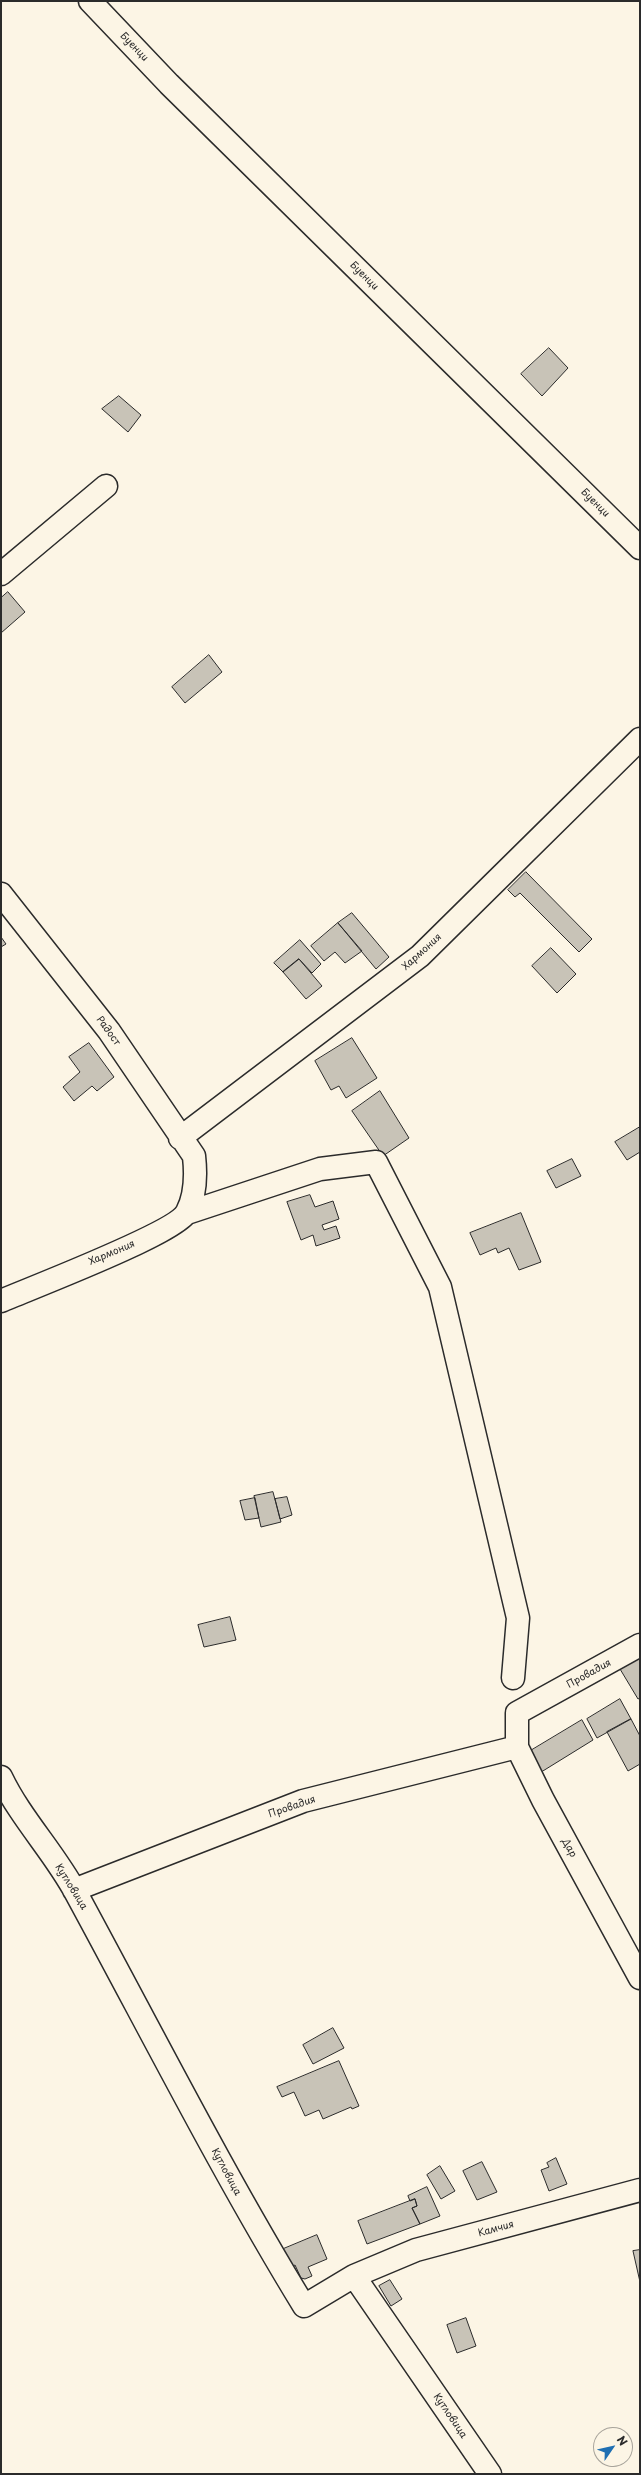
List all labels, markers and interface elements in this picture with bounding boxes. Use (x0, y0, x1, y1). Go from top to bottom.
street label: Буенци (117, 30, 151, 64)
street label: Буенци (347, 259, 381, 293)
street label: Буенци (578, 486, 612, 520)
street label: Хармония (400, 931, 444, 973)
street label: Радост (93, 1014, 123, 1048)
street label: Хармония (87, 1238, 137, 1268)
street label: Провадия (565, 1657, 613, 1691)
street label: Провадия (267, 1793, 317, 1821)
street label: Дар (559, 1836, 579, 1860)
street label: Кутловица (52, 1862, 90, 1912)
street label: Кутловица (209, 2146, 243, 2198)
street label: Камчия (477, 2218, 515, 2240)
street label: Кутловица (431, 2391, 469, 2441)
north arrow (593, 2427, 633, 2467)
text: N (613, 2432, 632, 2449)

